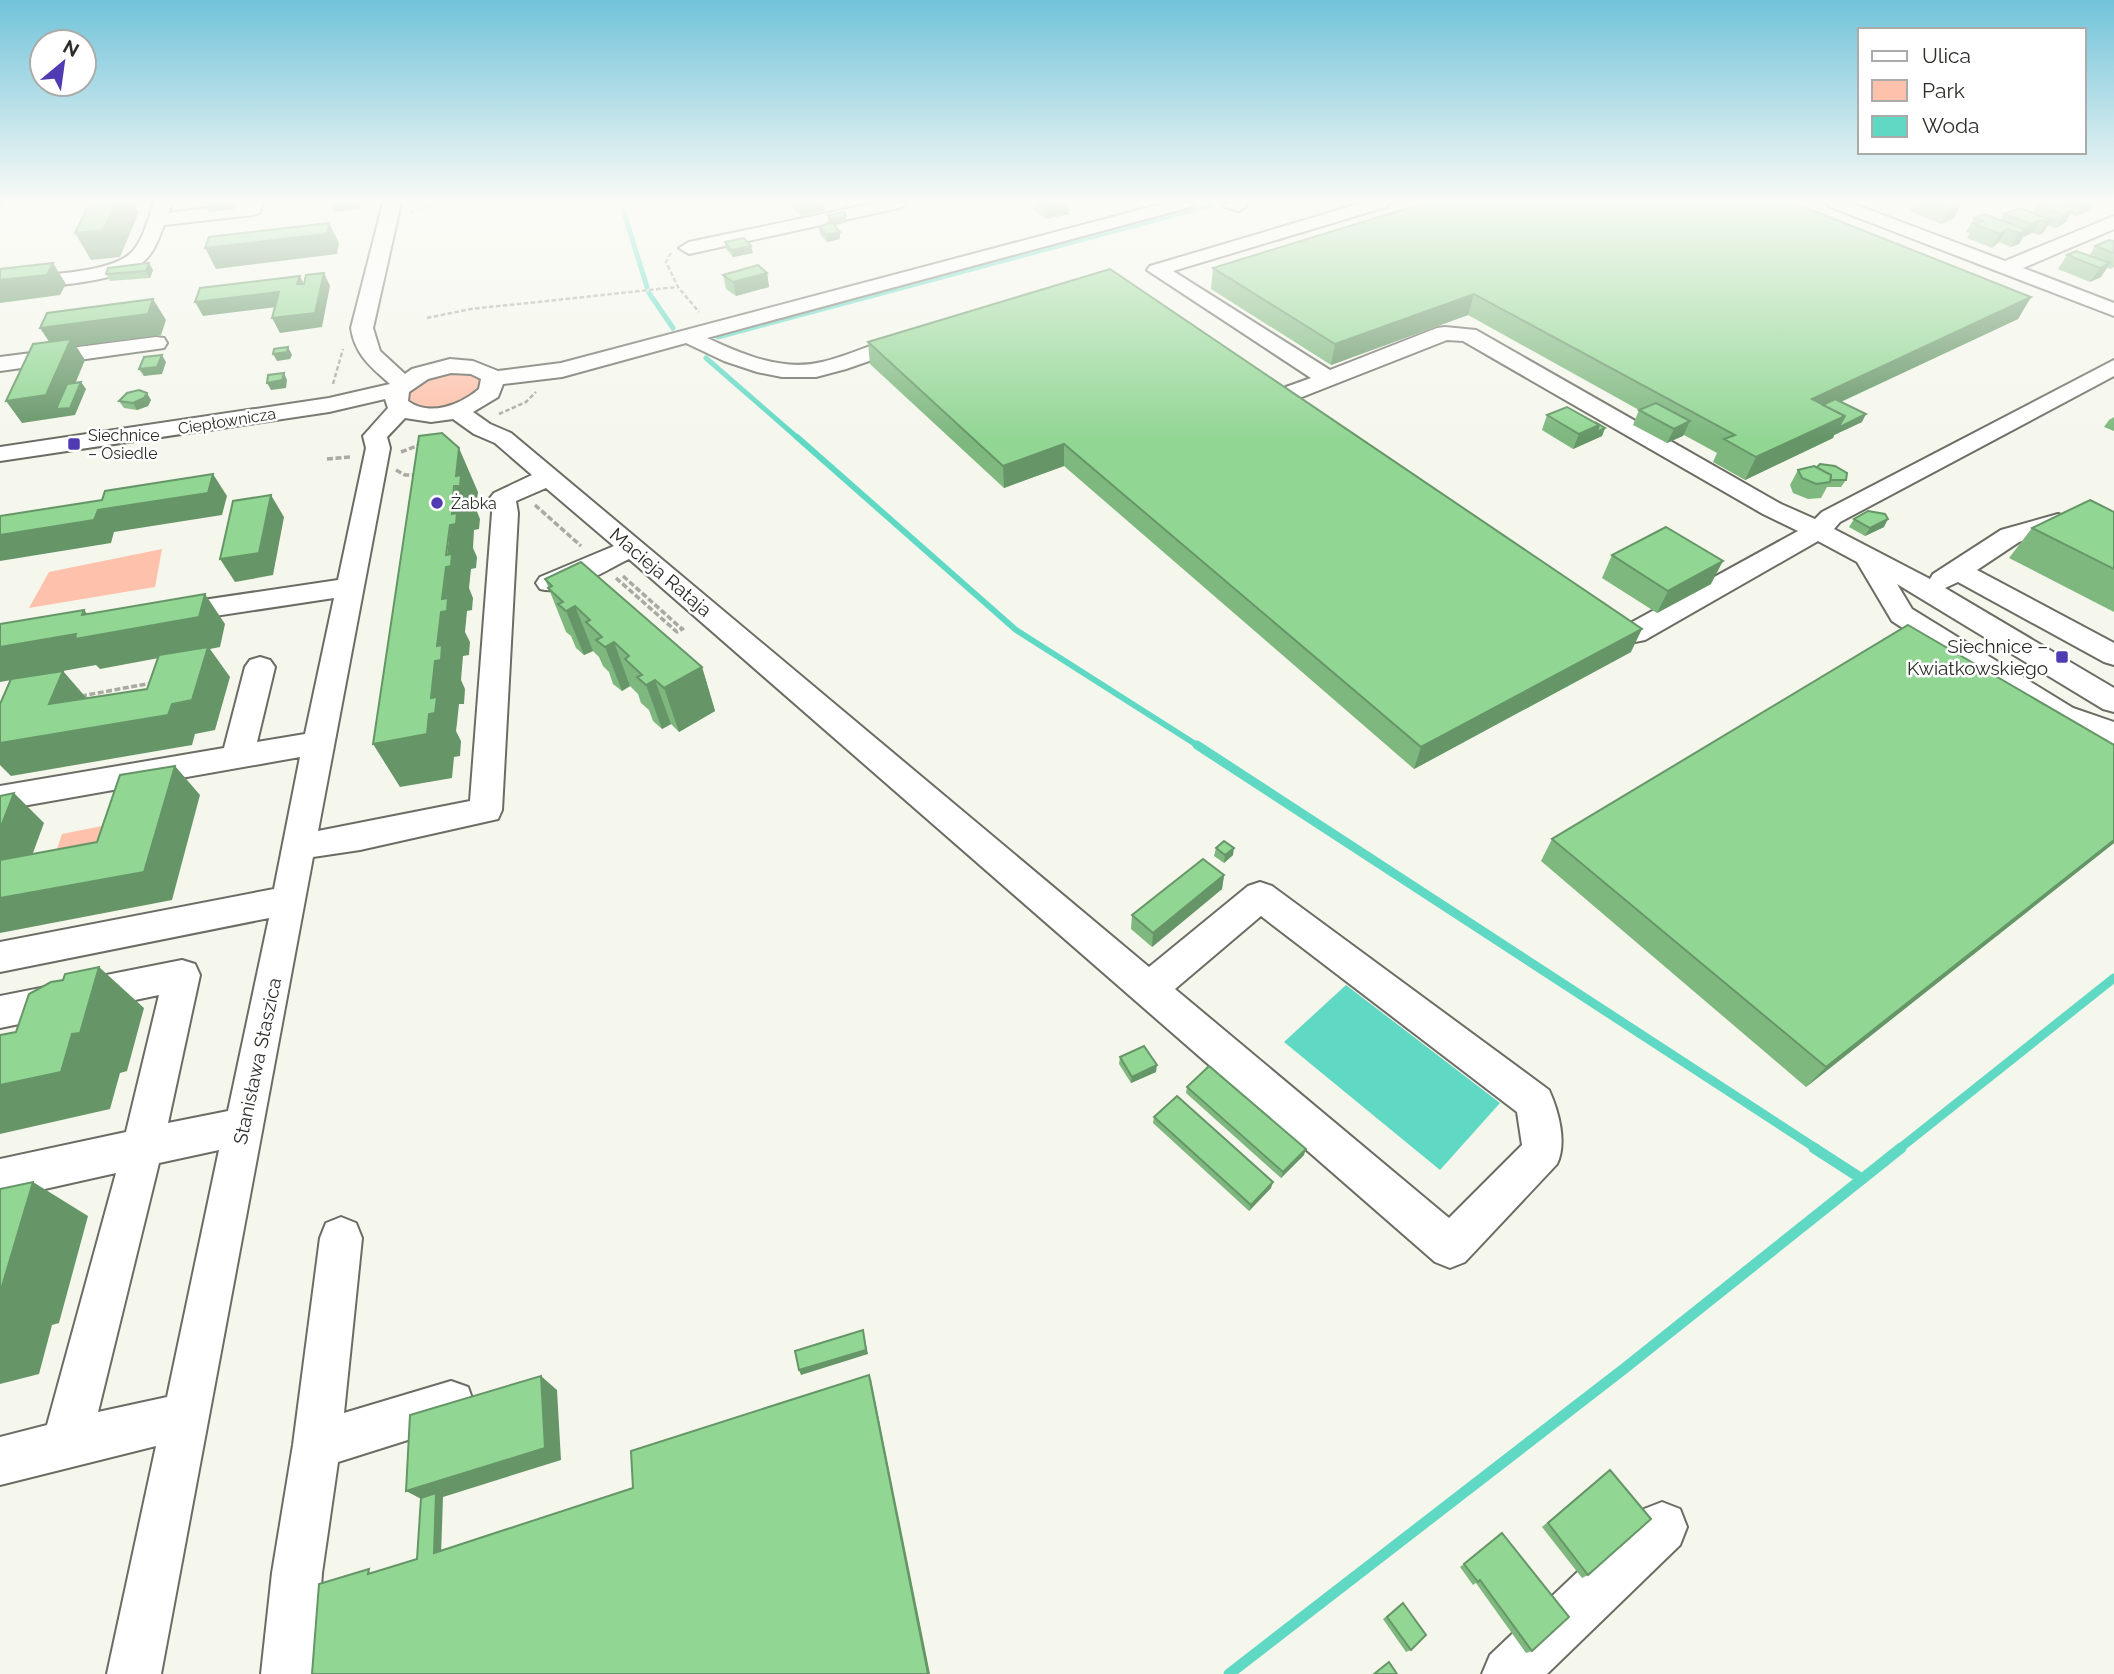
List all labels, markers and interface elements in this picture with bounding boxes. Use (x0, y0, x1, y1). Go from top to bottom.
north arrow (28, 28, 98, 98)
legend (1858, 28, 2086, 154)
text: N (60, 35, 83, 61)
text: Ulica (1922, 43, 1971, 68)
text: Park (1922, 78, 1965, 103)
text: Woda (1922, 113, 1980, 138)
street label: Ciepłownicza (177, 404, 277, 438)
place label: Siechnice – Osiedle (88, 426, 160, 463)
marker: Siechnice – Osiedle (66, 436, 82, 452)
place label: Żabka (451, 493, 497, 513)
marker: Żabka (429, 495, 445, 511)
street label: Macieja Rataja (606, 523, 716, 621)
place label: Siechnice – Kwiatkowskiego (1907, 635, 2048, 679)
marker: Siechnice – Kwiatkowskiego (2054, 649, 2070, 665)
street label: Stanisława Staszica (229, 976, 285, 1146)

